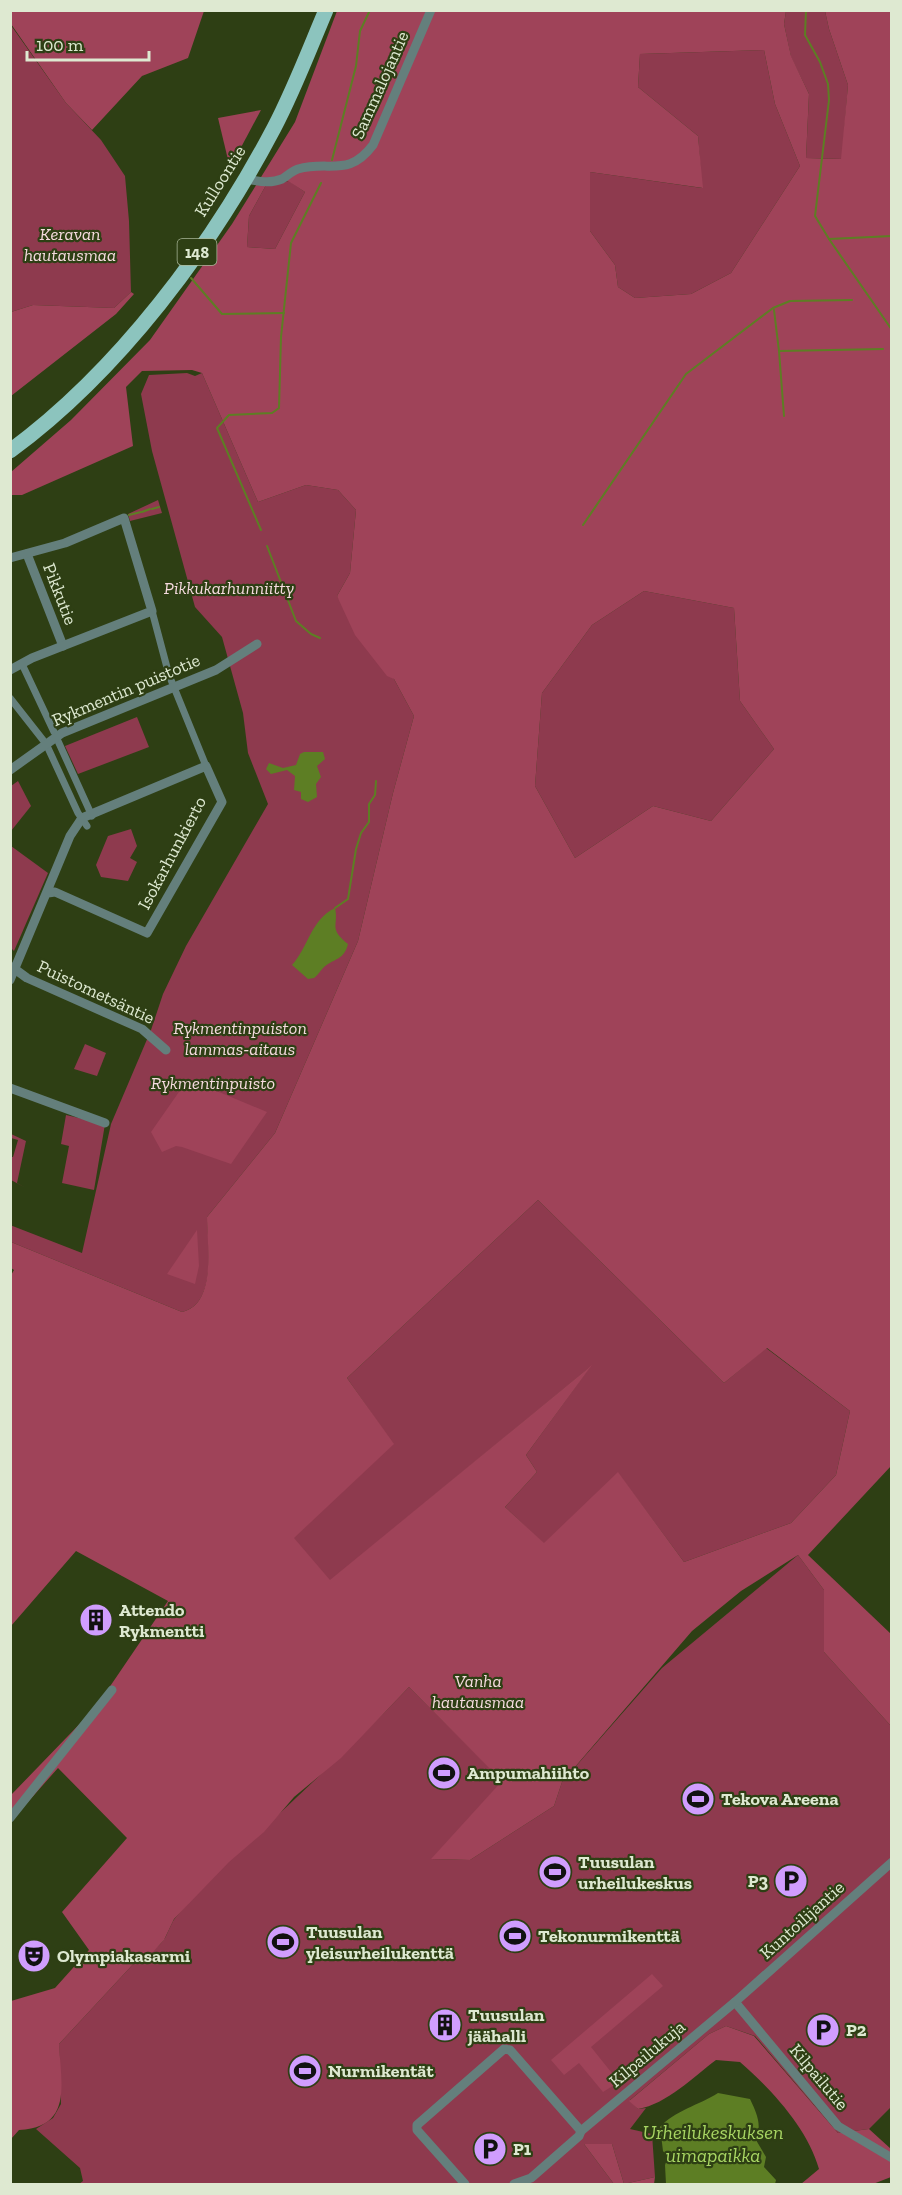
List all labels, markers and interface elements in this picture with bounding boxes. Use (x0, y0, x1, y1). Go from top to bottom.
scale bar (27, 24, 148, 62)
street label: Sammalojantie (346, 28, 414, 142)
text: 100 m (36, 34, 84, 56)
street label: Kulloontie (189, 141, 251, 221)
park label: Keravan hautausmaa (24, 223, 116, 266)
road number: 148 (178, 239, 216, 265)
street label: Pikkutie (38, 560, 82, 628)
park label: Pikkukarhunniitty (164, 577, 294, 599)
street label: Rykmentin puistotie (49, 649, 203, 731)
street label: Isokarhunkierto (133, 793, 211, 913)
street label: Puistometsäntie (34, 955, 158, 1029)
park label: Rykmentinpuiston lammas-aitaus (173, 1017, 307, 1060)
park label: Rykmentinpuisto (151, 1072, 275, 1094)
place label: Attendo Rykmentti (119, 1599, 205, 1642)
building icon: Attendo Rykmentti (78, 1602, 114, 1638)
park label: Vanha hautausmaa (432, 1670, 524, 1713)
sports icon: Ampumahiihto (426, 1755, 462, 1791)
place label: Ampumahiihto (467, 1762, 590, 1784)
sports icon: Tekova Areena (680, 1781, 716, 1817)
place label: Tekova Areena (721, 1788, 839, 1810)
place label: Tuusulan urheilukeskus (578, 1851, 692, 1894)
sports icon: Tuusulan urheilukeskus (537, 1854, 573, 1890)
parking icon: P3 (773, 1863, 809, 1899)
place label: P3 (748, 1870, 768, 1892)
street label: Kuntoilijantie (755, 1876, 849, 1964)
sports icon: Tekonurmikenttä (497, 1918, 533, 1954)
place label: Tuusulan yleisurheilukenttä (306, 1921, 454, 1964)
sports icon: Tuusulan yleisurheilukenttä (265, 1924, 301, 1960)
place label: Tekonurmikenttä (538, 1925, 680, 1947)
theatre icon: Olympiakasarmi (16, 1938, 52, 1974)
place label: Olympiakasarmi (57, 1945, 191, 1967)
place label: Tuusulan jäähalli (467, 2004, 545, 2047)
building icon: Tuusulan jäähalli (427, 2007, 463, 2043)
parking icon: P2 (805, 2012, 841, 2048)
street label: Kilpailukuja (604, 2016, 690, 2092)
place label: P2 (846, 2019, 867, 2041)
street label: Kilpailutie (785, 2039, 853, 2115)
sports icon: Nurmikentät (287, 2053, 323, 2089)
place label: Nurmikentät (328, 2060, 434, 2082)
water label: Urheilukeskuksen uimapaikka (643, 2120, 784, 2167)
parking icon: P1 (472, 2131, 508, 2167)
place label: P1 (513, 2138, 531, 2160)

